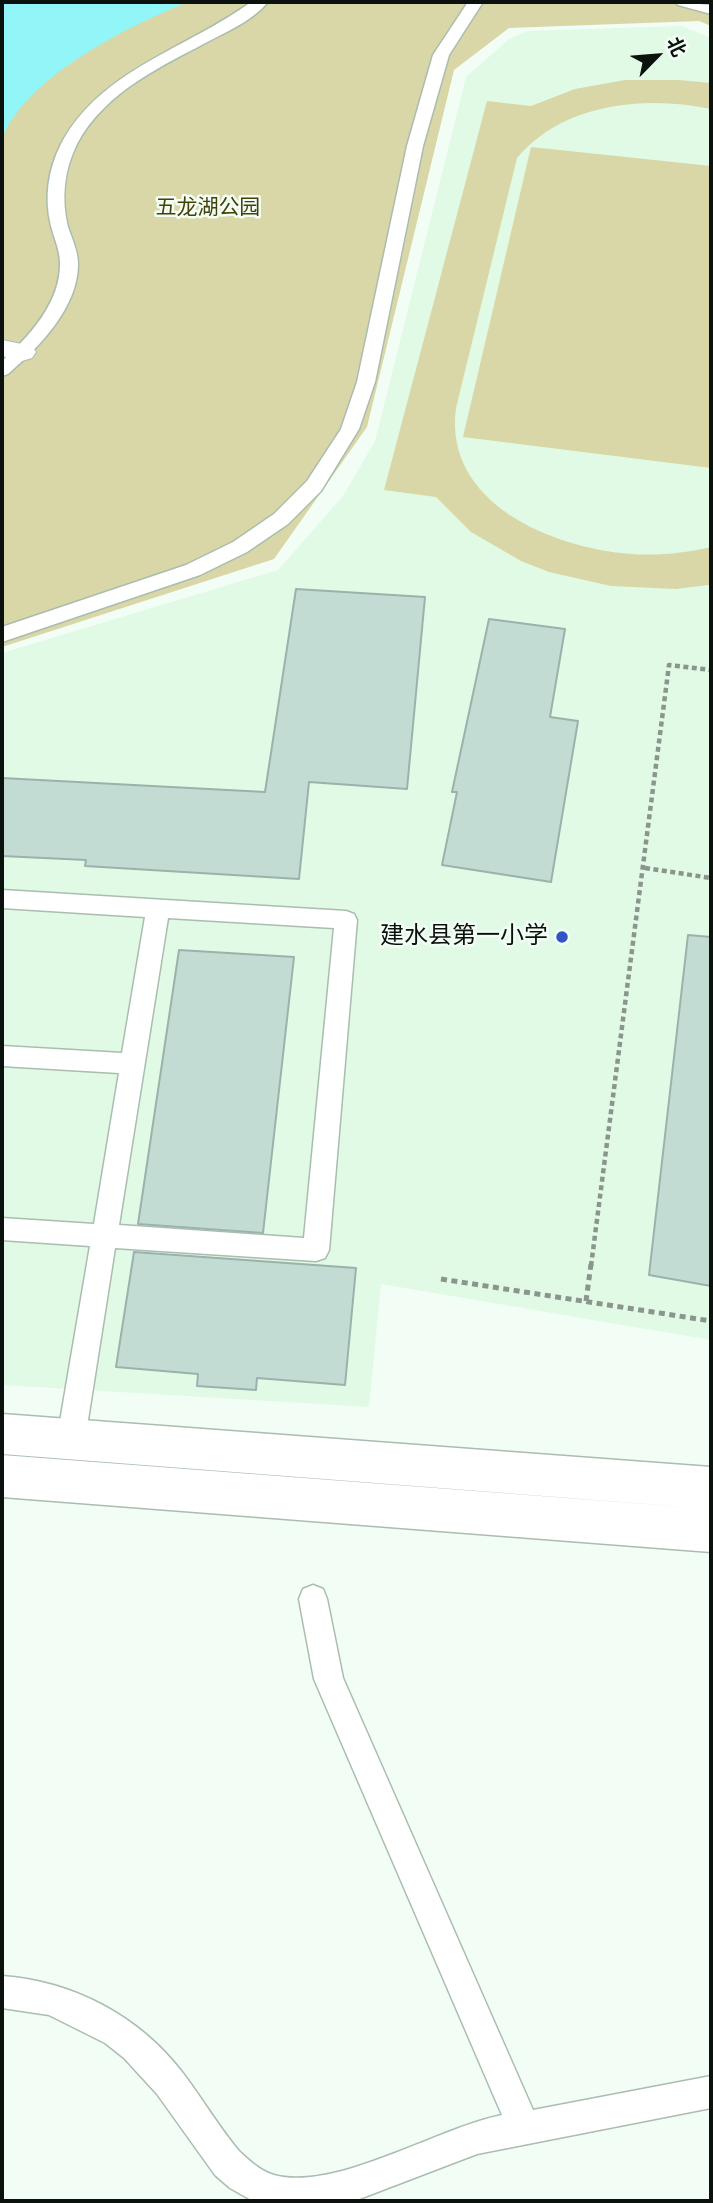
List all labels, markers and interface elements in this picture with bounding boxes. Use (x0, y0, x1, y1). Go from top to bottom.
north arrow (622, 21, 692, 91)
text: 北 (660, 33, 693, 61)
park label: 五龙湖公园 (156, 196, 260, 222)
place label: 建水县第一小学 (380, 923, 548, 951)
marker: 建水县第一小学 (554, 929, 570, 945)

